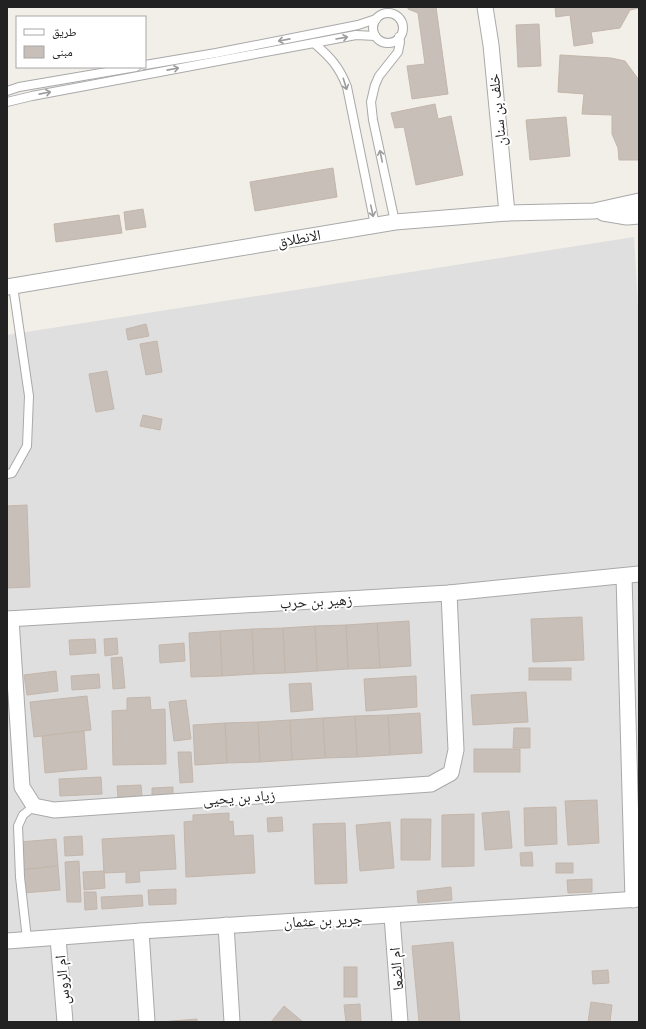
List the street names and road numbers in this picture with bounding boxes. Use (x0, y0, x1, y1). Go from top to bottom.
street label: خلف بن سنان (484, 72, 511, 147)
street label: الانطلاق (276, 225, 322, 252)
street label: زهير بن حرب (279, 590, 353, 613)
street label: زياد بن يحيى (202, 785, 276, 810)
street label: جرير بن عثمان (283, 908, 364, 933)
street label: ام الضعا (385, 947, 408, 991)
street label: ام الروس (50, 954, 75, 1006)

